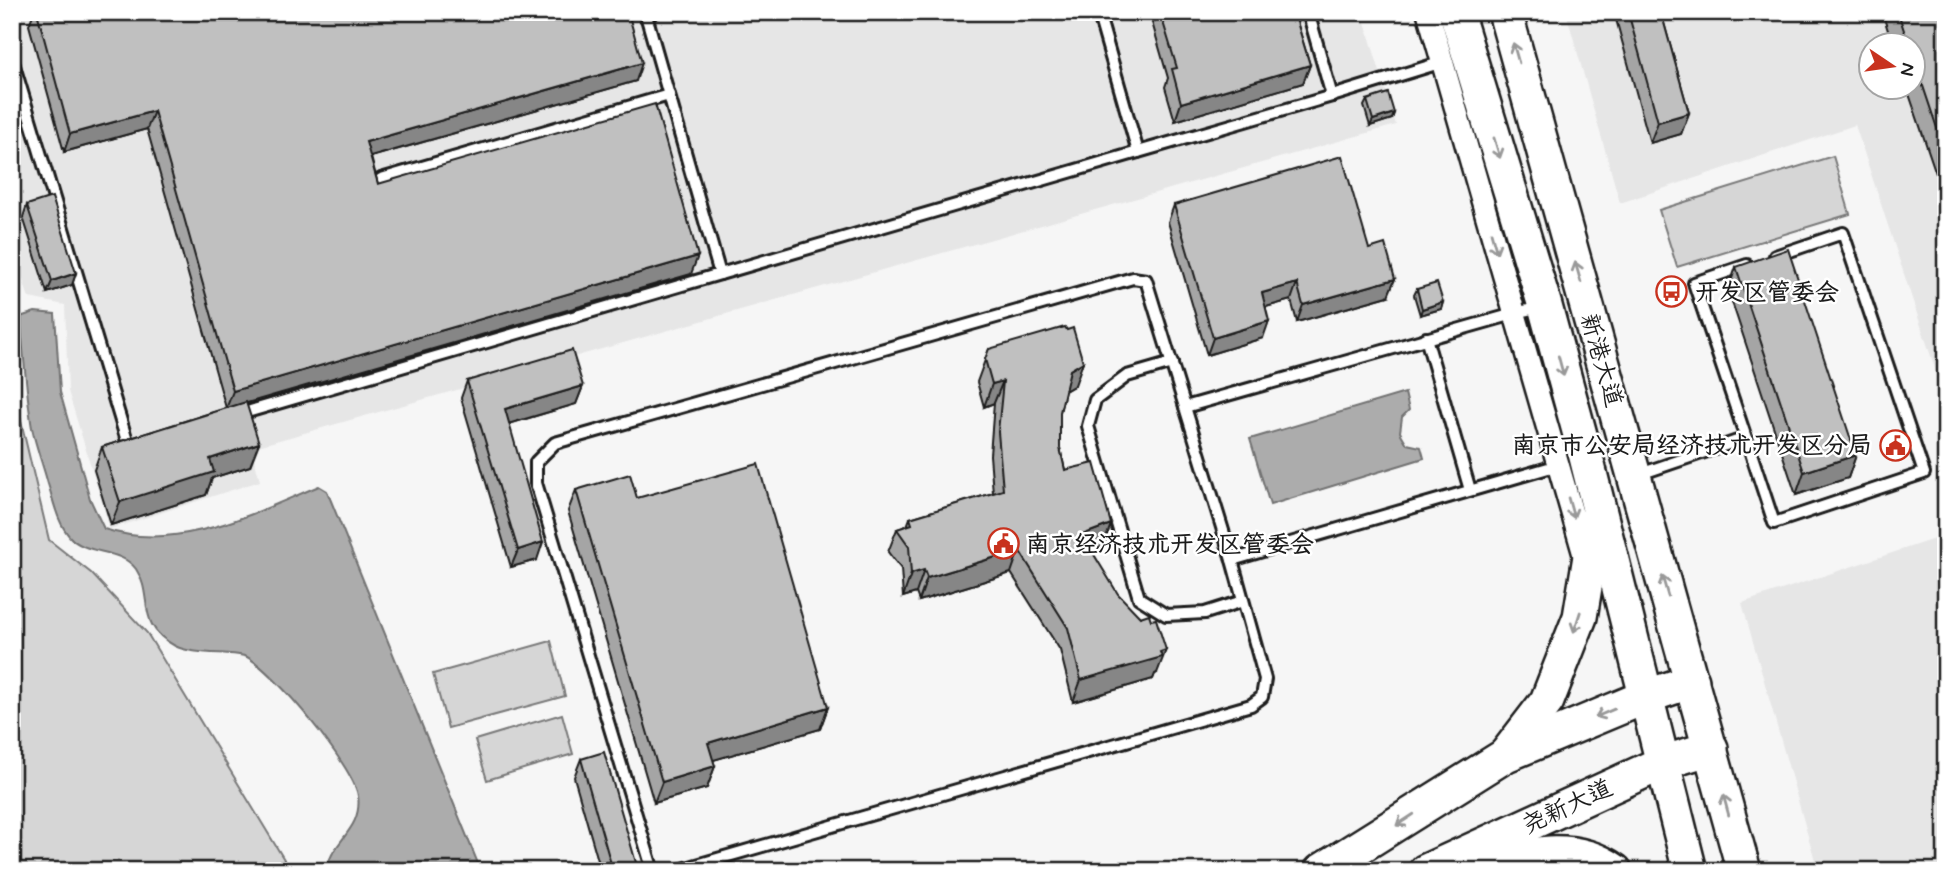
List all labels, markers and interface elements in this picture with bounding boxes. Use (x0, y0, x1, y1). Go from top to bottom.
north arrow (1856, 32, 1926, 102)
one-way arrow (1509, 42, 1522, 64)
text: N (1893, 61, 1921, 78)
one-way arrow (1492, 137, 1505, 159)
one-way arrow (1489, 231, 1502, 253)
one-way arrow (1570, 261, 1583, 283)
bus stop icon: 开发区管委会 (1655, 275, 1689, 309)
place label: 开发区管委会 (1695, 278, 1839, 309)
street label: 新港大道 (1572, 310, 1629, 411)
one-way arrow (1556, 355, 1569, 377)
public building icon: 南京市公安局经济技术开发区分局 (1878, 428, 1912, 462)
place label: 南京市公安局经济技术开发区分局 (1512, 431, 1872, 462)
one-way arrow (1565, 497, 1578, 519)
public building icon: 南京经济技术开发区管委会 (986, 527, 1020, 561)
place label: 南京经济技术开发区管委会 (1026, 530, 1314, 561)
one-way arrow (1658, 575, 1671, 597)
one-way arrow (1570, 611, 1582, 633)
one-way arrow (1595, 708, 1617, 721)
street label: 尧新大道 (1518, 773, 1618, 842)
one-way arrow (1719, 794, 1732, 817)
one-way arrow (1396, 813, 1416, 827)

